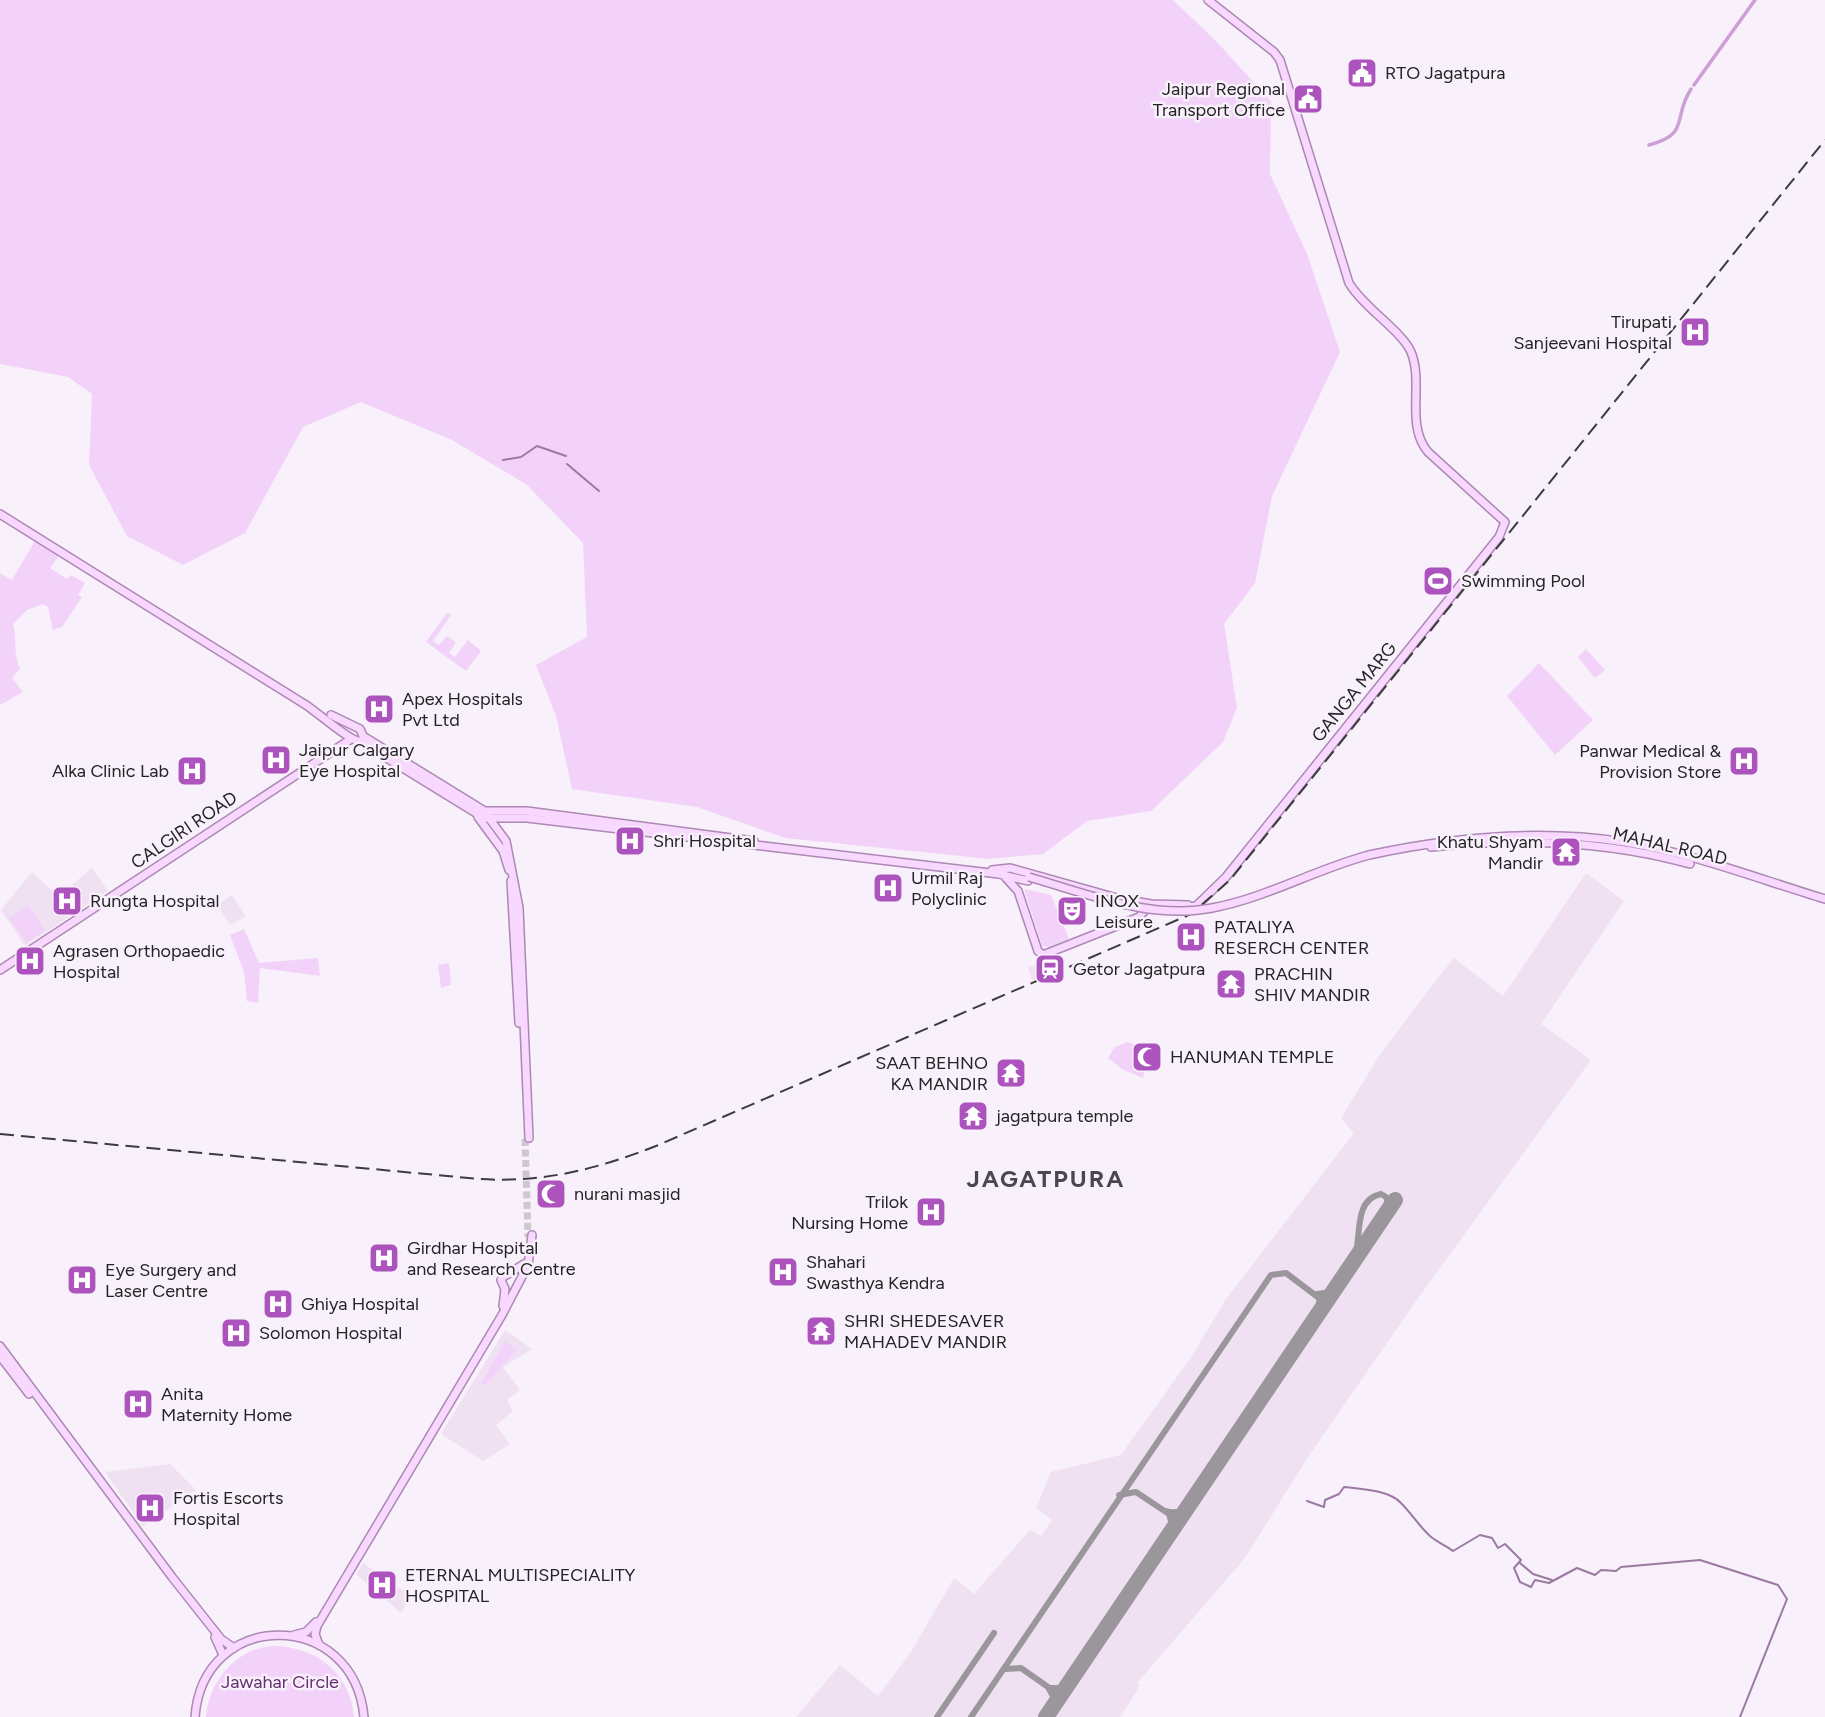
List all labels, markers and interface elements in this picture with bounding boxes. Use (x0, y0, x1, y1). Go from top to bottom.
public building icon: RTO Jagatpura (1345, 56, 1379, 90)
place label: RTO Jagatpura (1385, 62, 1506, 84)
place label: Jaipur Regional Transport Office (1153, 78, 1285, 121)
public building icon: Jaipur Regional Transport Office (1291, 82, 1325, 116)
place label: Tirupati Sanjeevani Hospital (1513, 311, 1672, 354)
hospital icon: Tirupati Sanjeevani Hospital (1678, 315, 1712, 349)
sports icon: Swimming Pool (1421, 564, 1455, 598)
place label: Swimming Pool (1461, 570, 1585, 592)
street label: GANGA MARG (1307, 637, 1401, 746)
place label: Apex Hospitals Pvt Ltd (402, 688, 523, 731)
hospital icon: Apex Hospitals Pvt Ltd (362, 692, 396, 726)
place label: Jaipur Calgary Eye Hospital (299, 739, 415, 782)
place label: Panwar Medical & Provision Store (1579, 740, 1721, 783)
hospital icon: Jaipur Calgary Eye Hospital (259, 743, 293, 777)
hospital icon: Panwar Medical & Provision Store (1727, 744, 1761, 778)
hospital icon: Alka Clinic Lab (175, 754, 209, 788)
place label: Alka Clinic Lab (52, 760, 169, 782)
street label: CALGIRI ROAD (127, 786, 241, 874)
street label: MAHAL ROAD (1611, 822, 1729, 870)
hospital icon: Shri Hospital (613, 824, 647, 858)
place label: Shri Hospital (653, 830, 756, 852)
place label: Khatu Shyam Mandir (1437, 831, 1543, 874)
temple icon: Khatu Shyam Mandir (1549, 835, 1583, 869)
place label: Urmil Raj Polyclinic (911, 867, 987, 910)
hospital icon: Urmil Raj Polyclinic (871, 871, 905, 905)
hospital icon: Rungta Hospital (50, 884, 84, 918)
place label: Rungta Hospital (90, 890, 219, 912)
place label: INOX Leisure (1095, 890, 1153, 933)
theatre icon: INOX Leisure (1055, 894, 1089, 928)
place label: PATALIYA RESERCH CENTER (1214, 916, 1369, 959)
hospital icon: PATALIYA RESERCH CENTER (1174, 920, 1208, 954)
place label: Agrasen Orthopaedic Hospital (53, 940, 225, 983)
hospital icon: Agrasen Orthopaedic Hospital (13, 944, 47, 978)
station icon: Getor Jagatpura (1033, 952, 1067, 986)
place label: Getor Jagatpura (1073, 958, 1205, 980)
place label: PRACHIN SHIV MANDIR (1254, 963, 1370, 1006)
temple icon: PRACHIN SHIV MANDIR (1214, 967, 1248, 1001)
mosque icon: HANUMAN TEMPLE (1130, 1040, 1164, 1074)
place label: HANUMAN TEMPLE (1170, 1046, 1334, 1068)
place label: SAAT BEHNO KA MANDIR (875, 1052, 988, 1095)
temple icon: SAAT BEHNO KA MANDIR (994, 1056, 1028, 1090)
temple icon: jagatpura temple (956, 1099, 990, 1133)
place label: jagatpura temple (995, 1105, 1133, 1127)
district label: JAGATPURA (967, 1164, 1125, 1193)
mosque icon: nurani masjid (534, 1177, 568, 1211)
place label: nurani masjid (574, 1183, 680, 1205)
place label: Trilok Nursing Home (791, 1191, 908, 1234)
hospital icon: Trilok Nursing Home (914, 1195, 948, 1229)
place label: Girdhar Hospital and Research Centre (407, 1237, 576, 1280)
hospital icon: Girdhar Hospital and Research Centre (367, 1241, 401, 1275)
place label: Shahari Swasthya Kendra (806, 1251, 945, 1294)
hospital icon: Shahari Swasthya Kendra (766, 1255, 800, 1289)
place label: Eye Surgery and Laser Centre (105, 1259, 237, 1302)
hospital icon: Eye Surgery and Laser Centre (65, 1263, 99, 1297)
hospital icon: Ghiya Hospital (261, 1287, 295, 1321)
place label: Ghiya Hospital (301, 1293, 419, 1315)
place label: SHRI SHEDESAVER MAHADEV MANDIR (844, 1310, 1007, 1353)
temple icon: SHRI SHEDESAVER MAHADEV MANDIR (804, 1314, 838, 1348)
hospital icon: Solomon Hospital (219, 1316, 253, 1350)
place label: Solomon Hospital (259, 1322, 402, 1344)
place label: Anita Maternity Home (161, 1383, 292, 1426)
hospital icon: Anita Maternity Home (121, 1387, 155, 1421)
place label: Fortis Escorts Hospital (173, 1487, 284, 1530)
hospital icon: Fortis Escorts Hospital (133, 1491, 167, 1525)
place label: ETERNAL MULTISPECIALITY HOSPITAL (405, 1564, 636, 1607)
hospital icon: ETERNAL MULTISPECIALITY HOSPITAL (365, 1568, 399, 1602)
park label: Jawahar Circle (221, 1671, 339, 1693)

